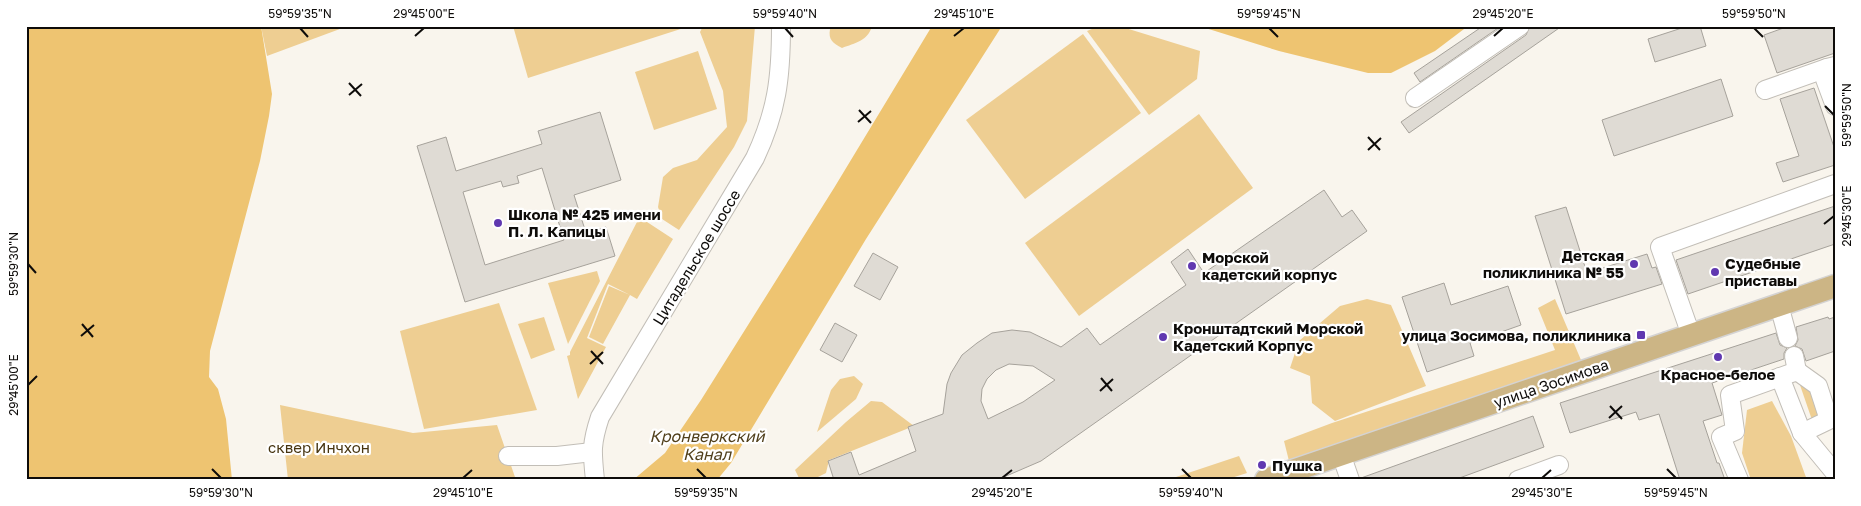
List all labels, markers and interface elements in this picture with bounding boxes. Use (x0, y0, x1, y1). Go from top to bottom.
text: 59°59'35"N (268, 6, 332, 21)
text: 29°45'00"E (393, 6, 455, 21)
text: 59°59'40"N (753, 6, 817, 21)
text: 29°45'10"E (934, 6, 994, 21)
text: 59°59'45"N (1237, 6, 1301, 21)
text: 29°45'20"E (1472, 6, 1534, 21)
text: 59°59'50"N (1722, 6, 1786, 21)
text: 59°59'50"N (1839, 83, 1854, 147)
text: 29°45'30"E (1839, 185, 1854, 247)
street label: Цитадельское шоссе (648, 186, 744, 328)
place label: Школа № 425 имени П. Л. Капицы (508, 205, 661, 240)
marker: Школа № 425 имени П. Л. Капицы (492, 217, 504, 229)
text: 59°59'30"N (6, 232, 21, 296)
place label: Детская поликлиника № 55 (1483, 246, 1624, 281)
place label: Морской кадетский корпус (1202, 248, 1338, 283)
place label: Судебные приставы (1725, 254, 1801, 289)
marker: Детская поликлиника № 55 (1628, 258, 1640, 270)
marker: Морской кадетский корпус (1186, 260, 1198, 272)
marker: Судебные приставы (1709, 266, 1721, 278)
place label: Кронштадтский Морской Кадетский Корпус (1173, 319, 1363, 354)
place label: улица Зосимова, поликлиника (1401, 326, 1631, 344)
marker: улица Зосимова, поликлиника (1635, 329, 1647, 341)
marker: Кронштадтский Морской Кадетский Корпус (1157, 331, 1169, 343)
marker: Красное-белое (1712, 351, 1724, 363)
text: 29°45'00"E (6, 354, 21, 416)
street label: улица Зосимова (1491, 355, 1611, 411)
place label: Красное-белое (1661, 365, 1776, 383)
water label: Кронверкский Канал (650, 426, 766, 464)
park label: сквер Инчхон (268, 438, 370, 456)
place label: Пушка (1272, 456, 1322, 474)
marker: Пушка (1256, 459, 1268, 471)
text: 59°59'30"N (189, 485, 253, 500)
text: 29°45'10"E (433, 485, 493, 500)
text: 59°59'35"N (674, 485, 738, 500)
text: 29°45'20"E (971, 485, 1033, 500)
text: 59°59'40"N (1159, 485, 1223, 500)
text: 29°45'30"E (1511, 485, 1573, 500)
text: 59°59'45"N (1644, 485, 1708, 500)

